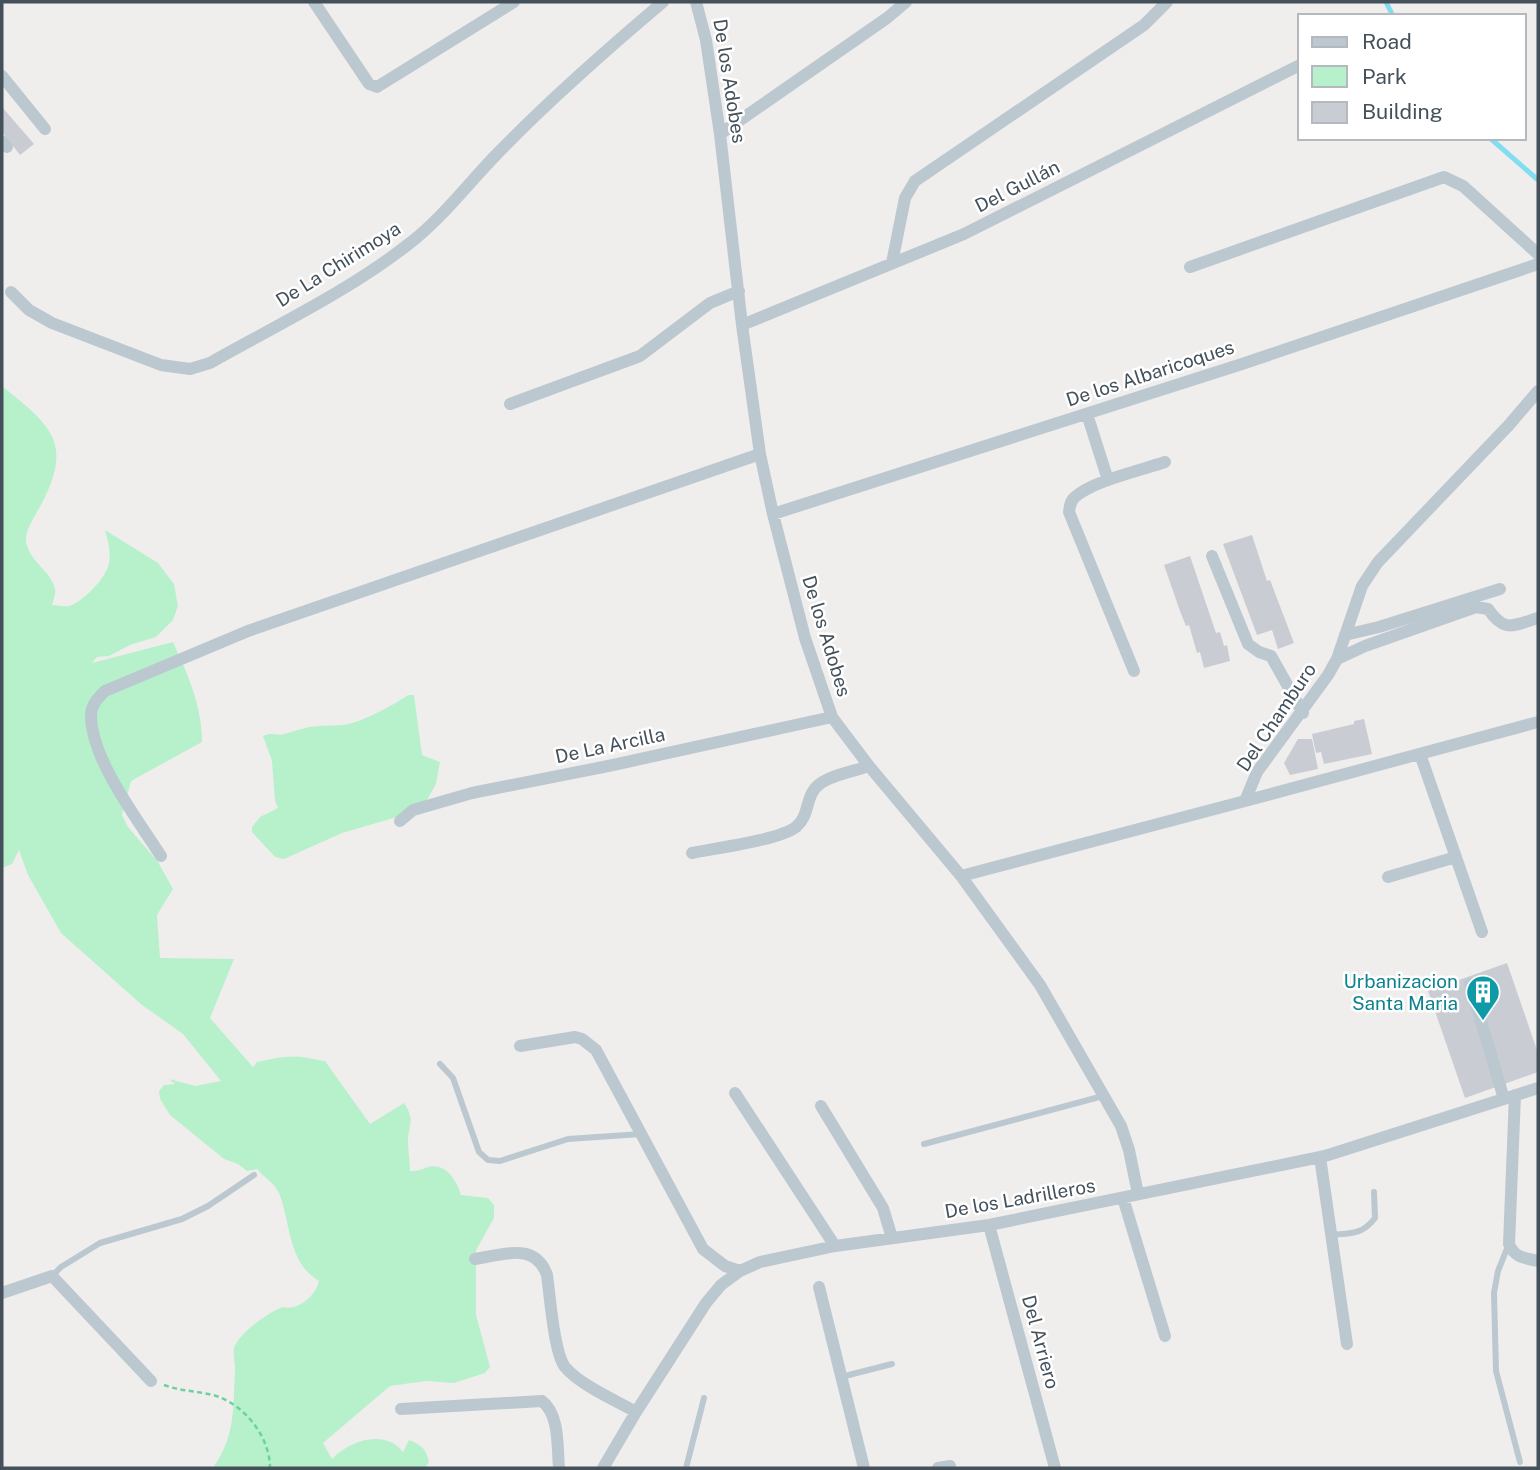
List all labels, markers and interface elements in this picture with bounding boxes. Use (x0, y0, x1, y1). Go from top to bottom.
legend (1298, 14, 1526, 140)
street label: De los Adobes (709, 17, 751, 145)
text: Road (1362, 29, 1412, 54)
text: Park (1362, 64, 1407, 89)
text: Building (1362, 99, 1443, 124)
street label: Del Gullán (971, 155, 1063, 217)
street label: De La Chirimoya (272, 217, 404, 311)
street label: De los Albaricoques (1063, 335, 1237, 411)
street label: De los Adobes (798, 573, 856, 699)
street label: Del Chamburo (1232, 659, 1320, 775)
street label: De La Arcilla (553, 723, 667, 767)
place label: Urbanizacion Santa Maria (1344, 970, 1458, 1014)
building icon: Urbanizacion Santa Maria (1464, 973, 1502, 1022)
street label: De los Ladrilleros (943, 1174, 1097, 1222)
street label: Del Arriero (1018, 1293, 1064, 1391)

